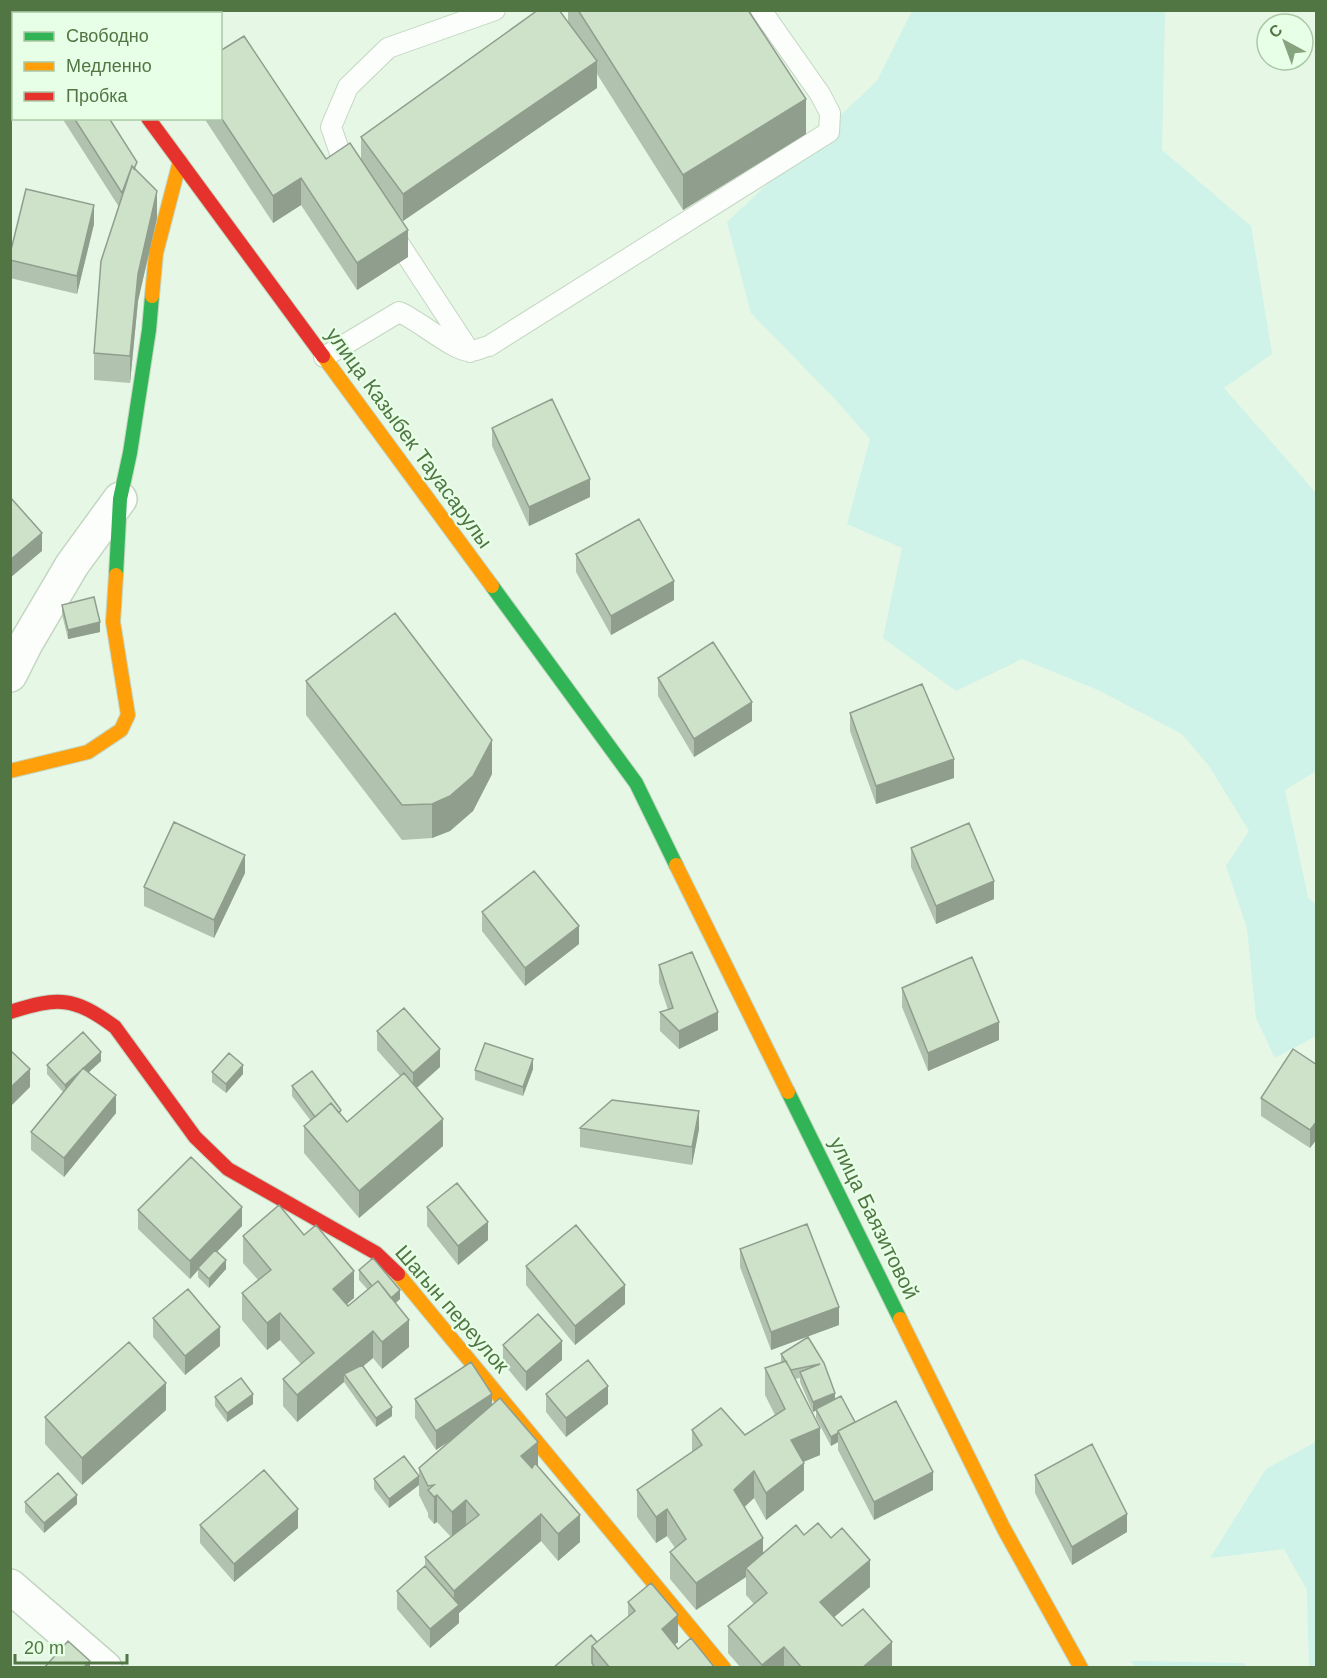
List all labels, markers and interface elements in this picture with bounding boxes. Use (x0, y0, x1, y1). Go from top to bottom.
legend (12, 12, 222, 120)
north arrow (1255, 12, 1315, 72)
text: С (1266, 21, 1286, 41)
text: Свободно (66, 26, 149, 46)
text: Медленно (66, 56, 152, 76)
text: Пробка (66, 86, 129, 106)
street label: улица Казыбек Тауасарулы (322, 323, 497, 552)
street label: улица Баязитовой (825, 1133, 924, 1302)
street label: Шагын переулок (391, 1240, 514, 1377)
scale bar (15, 1627, 128, 1665)
text: 20 m (24, 1638, 64, 1658)

